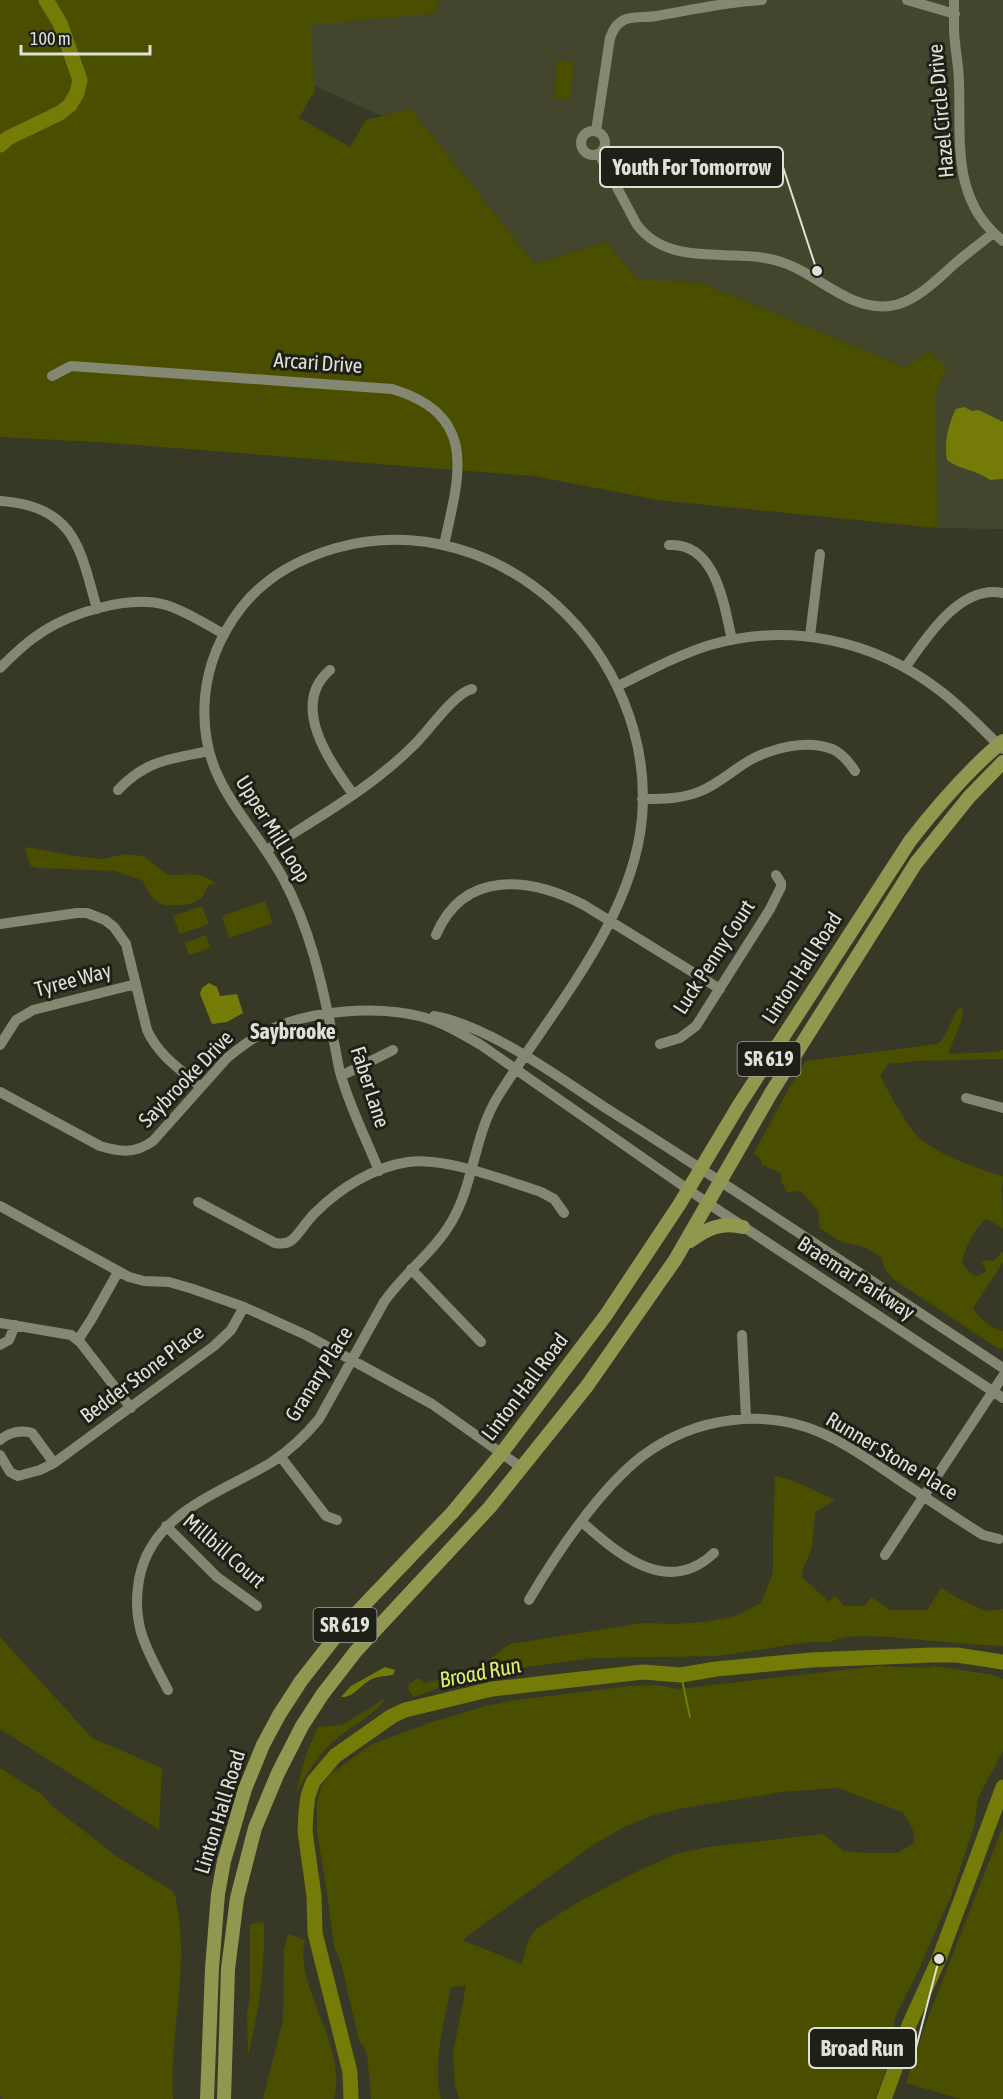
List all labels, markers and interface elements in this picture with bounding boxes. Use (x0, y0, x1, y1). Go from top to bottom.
scale bar (21, 18, 150, 56)
text: 100 m (30, 28, 71, 49)
street label: Hazel Circle Drive (922, 43, 958, 179)
callout: Youth For Tomorrow (600, 147, 783, 187)
text: Youth For Tomorrow (612, 154, 771, 180)
street label: Arcari Drive (273, 347, 363, 377)
street label: Upper Mill Loop (231, 771, 316, 886)
street label: Luck Penny Court (667, 895, 759, 1018)
street label: Linton Hall Road (756, 907, 846, 1028)
street label: Tyree Way (32, 957, 114, 1001)
district label: Saybrooke (250, 1018, 336, 1044)
street label: Saybrooke Drive (133, 1025, 237, 1132)
road number: SR 619 (738, 1042, 800, 1076)
street label: Faber Lane (347, 1043, 395, 1130)
street label: Braemar Parkway (793, 1230, 920, 1324)
street label: Bedder Stone Place (75, 1319, 208, 1427)
street label: Granary Place (280, 1322, 357, 1425)
street label: Linton Hall Road (476, 1328, 572, 1445)
street label: Runner Stone Place (822, 1406, 963, 1504)
street label: Millbill Court (179, 1508, 270, 1592)
road number: SR 619 (314, 1608, 376, 1642)
water label: Broad Run (437, 1651, 523, 1693)
street label: Linton Hall Road (189, 1747, 249, 1876)
callout: Broad Run (809, 2028, 916, 2068)
text: Broad Run (820, 2035, 904, 2061)

